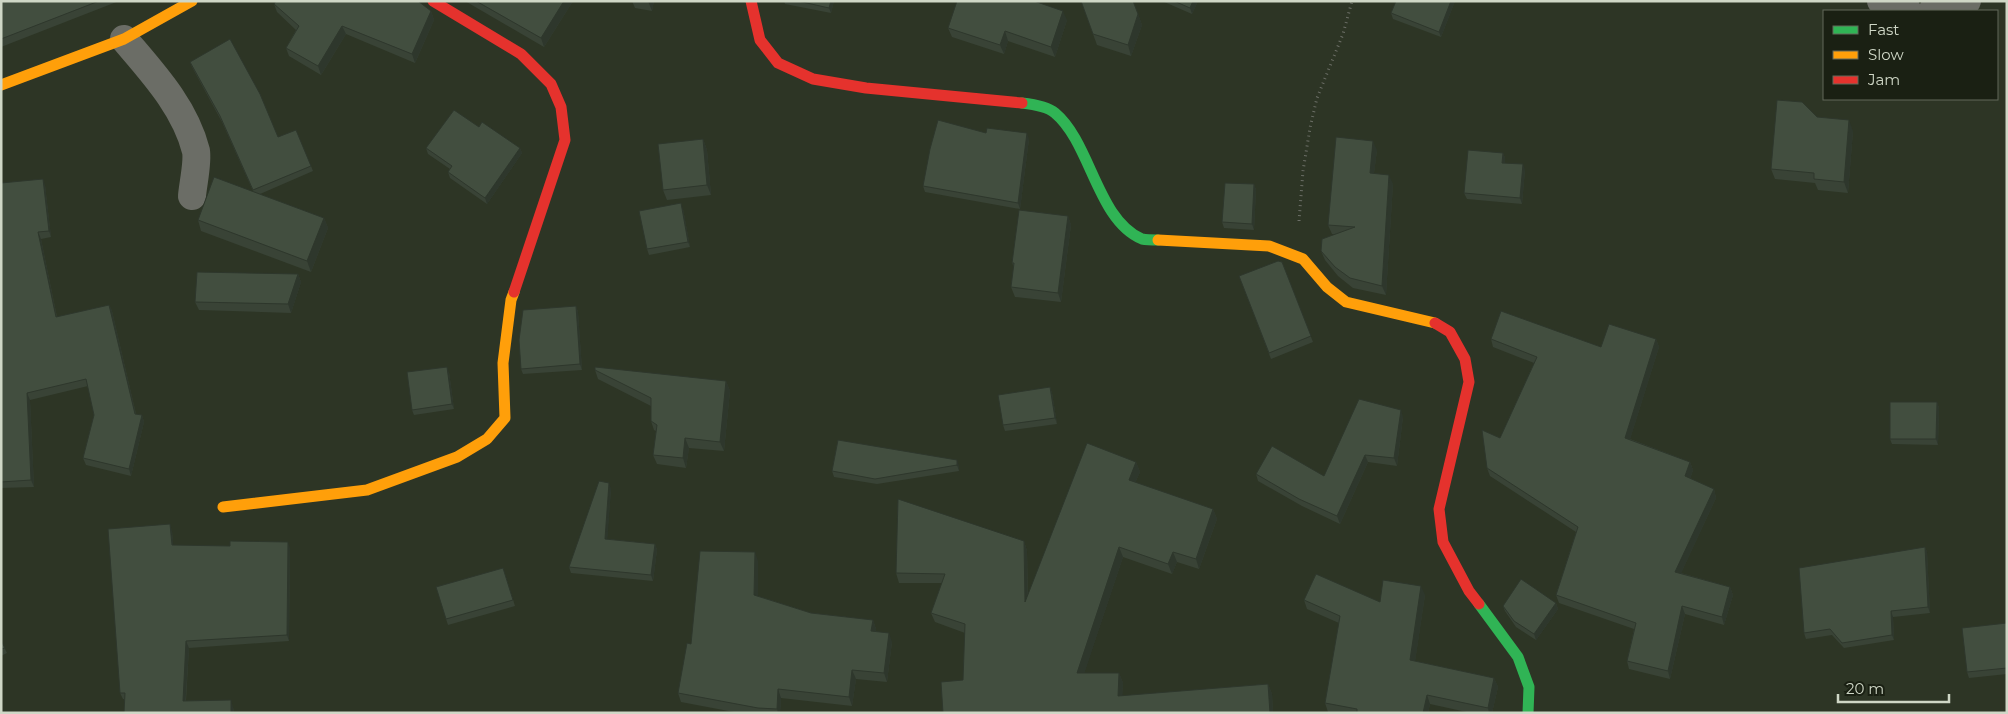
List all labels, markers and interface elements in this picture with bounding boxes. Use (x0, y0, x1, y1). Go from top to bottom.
legend (1823, 10, 1998, 100)
text: Fast (1868, 20, 1899, 39)
text: Slow (1868, 45, 1904, 64)
text: Jam (1867, 70, 1900, 89)
scale bar (1838, 672, 1949, 704)
text: 20 m (1846, 679, 1884, 698)

